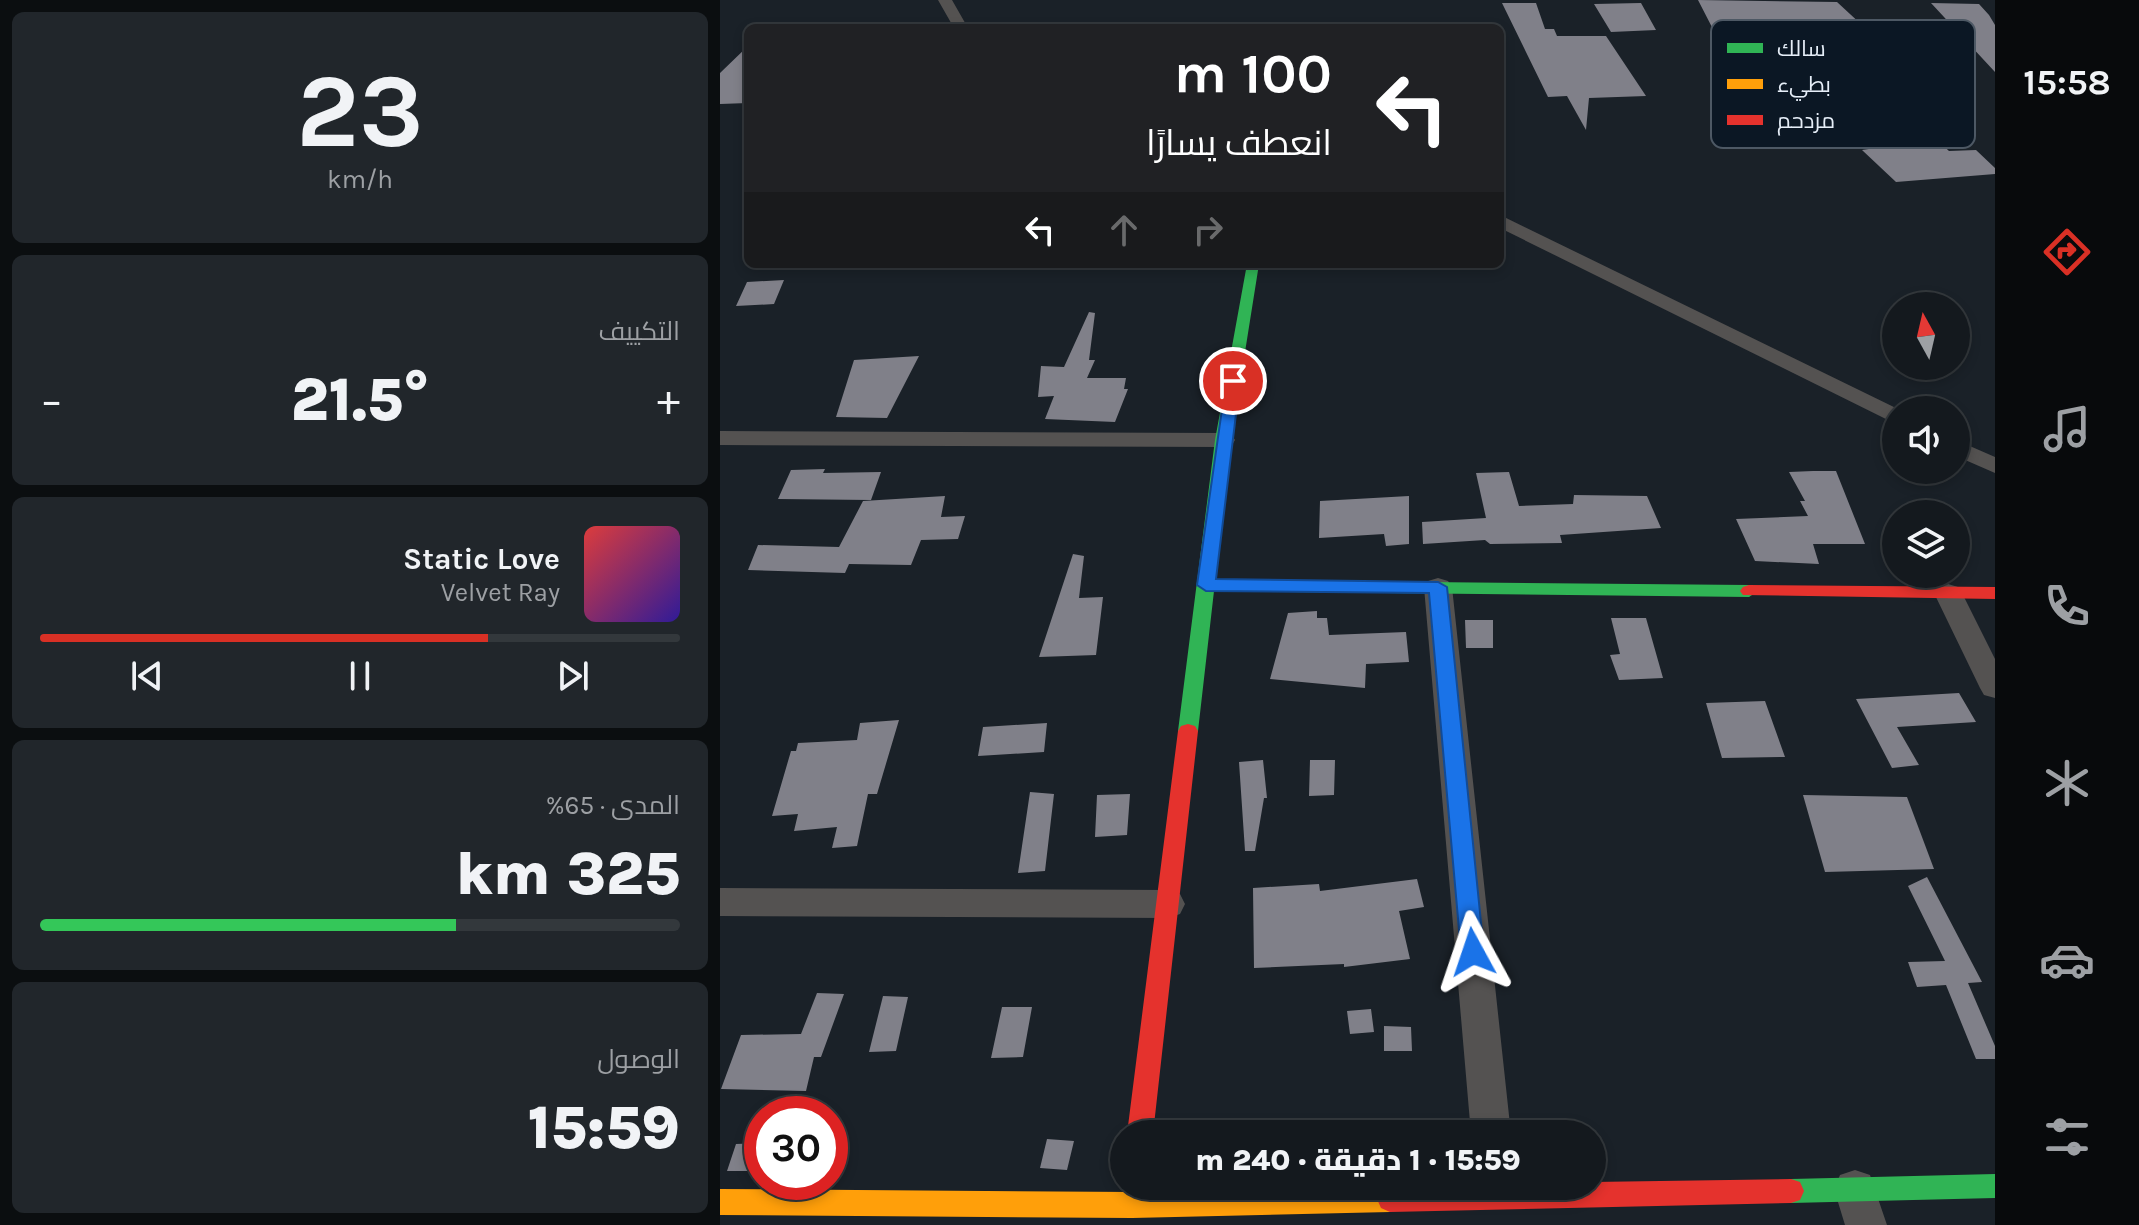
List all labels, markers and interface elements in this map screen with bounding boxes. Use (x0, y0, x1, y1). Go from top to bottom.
legend (1711, 20, 1975, 148)
text: سالك (1777, 36, 1826, 62)
text: 100 m (1174, 41, 1332, 106)
text: 23 (296, 51, 424, 172)
icon: left (1360, 56, 1464, 160)
text: 15:58 (2023, 61, 2111, 103)
text: بطيء (1777, 72, 1831, 101)
text: مزدحم (1777, 108, 1835, 136)
text: انعطف يسارًا (1146, 122, 1332, 164)
text: km/h (327, 164, 393, 195)
icon: left (1018, 208, 1062, 252)
icon: ahead (1102, 208, 1146, 252)
icon: right (1186, 208, 1230, 252)
icon: directions (2039, 224, 2095, 280)
north arrow (1882, 292, 1970, 380)
map controls (1882, 292, 1970, 588)
text: التكييف (598, 316, 680, 347)
pin (1199, 347, 1267, 415)
icon: arrive (1211, 359, 1255, 403)
text: 21.5° (291, 365, 429, 435)
text: − (40, 375, 63, 426)
text: + (657, 375, 680, 426)
button: sound (1882, 396, 1970, 484)
icon: music (2039, 401, 2095, 457)
button: layers (1882, 500, 1970, 588)
text: Static Love (403, 541, 560, 577)
text: Velvet Ray (441, 577, 560, 608)
icon: phone (2039, 578, 2095, 634)
icon: previous (125, 654, 169, 698)
icon: pause (338, 654, 382, 698)
icon: next (551, 654, 595, 698)
icon: climate (2039, 755, 2095, 811)
text: المدى · 65% (546, 790, 680, 821)
text: 325 km (456, 839, 680, 909)
position arrow (1431, 910, 1515, 994)
icon: car (2039, 932, 2095, 988)
text: الوصول (597, 1044, 680, 1075)
text: 15:59 (528, 1093, 680, 1163)
speed limit sign: 30 (744, 1096, 848, 1200)
icon: filters (2039, 1109, 2095, 1165)
text: 15:59 · 1 دقيقة · 240 m (1195, 1142, 1521, 1178)

